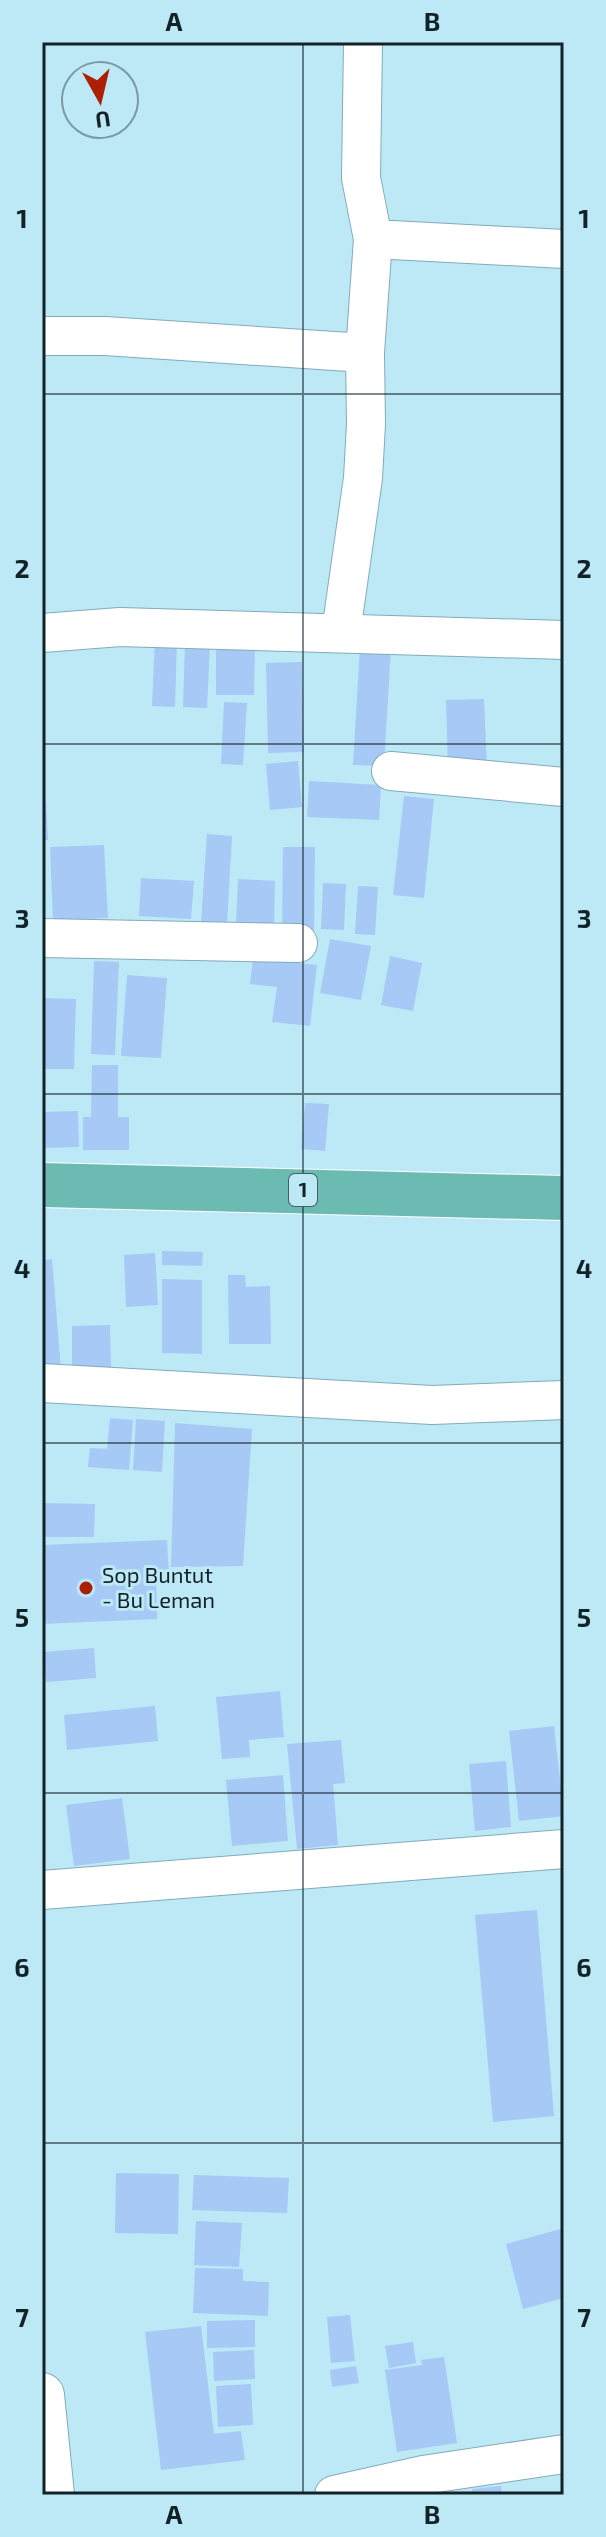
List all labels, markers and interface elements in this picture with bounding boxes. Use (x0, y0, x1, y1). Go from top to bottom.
text: A (166, 5, 183, 36)
text: B (424, 5, 440, 36)
north arrow (60, 60, 140, 140)
text: U (94, 107, 112, 135)
text: 1 (16, 202, 28, 233)
text: 1 (578, 202, 590, 233)
text: 2 (14, 552, 30, 583)
text: 2 (576, 552, 592, 583)
text: 3 (15, 902, 29, 933)
text: 3 (577, 902, 591, 933)
road number: 1 (289, 1174, 317, 1206)
text: 4 (14, 1252, 30, 1283)
text: 4 (576, 1252, 592, 1283)
place label: Sop Buntut - Bu Leman (102, 1561, 215, 1612)
marker: Sop Buntut - Bu Leman (77, 1579, 95, 1597)
text: 5 (15, 1601, 29, 1632)
text: 5 (577, 1601, 591, 1632)
text: 6 (14, 1951, 30, 1982)
text: 6 (576, 1951, 592, 1982)
text: 7 (15, 2301, 29, 2332)
text: 7 (577, 2301, 591, 2332)
text: A (166, 2498, 183, 2529)
text: B (424, 2498, 440, 2529)

